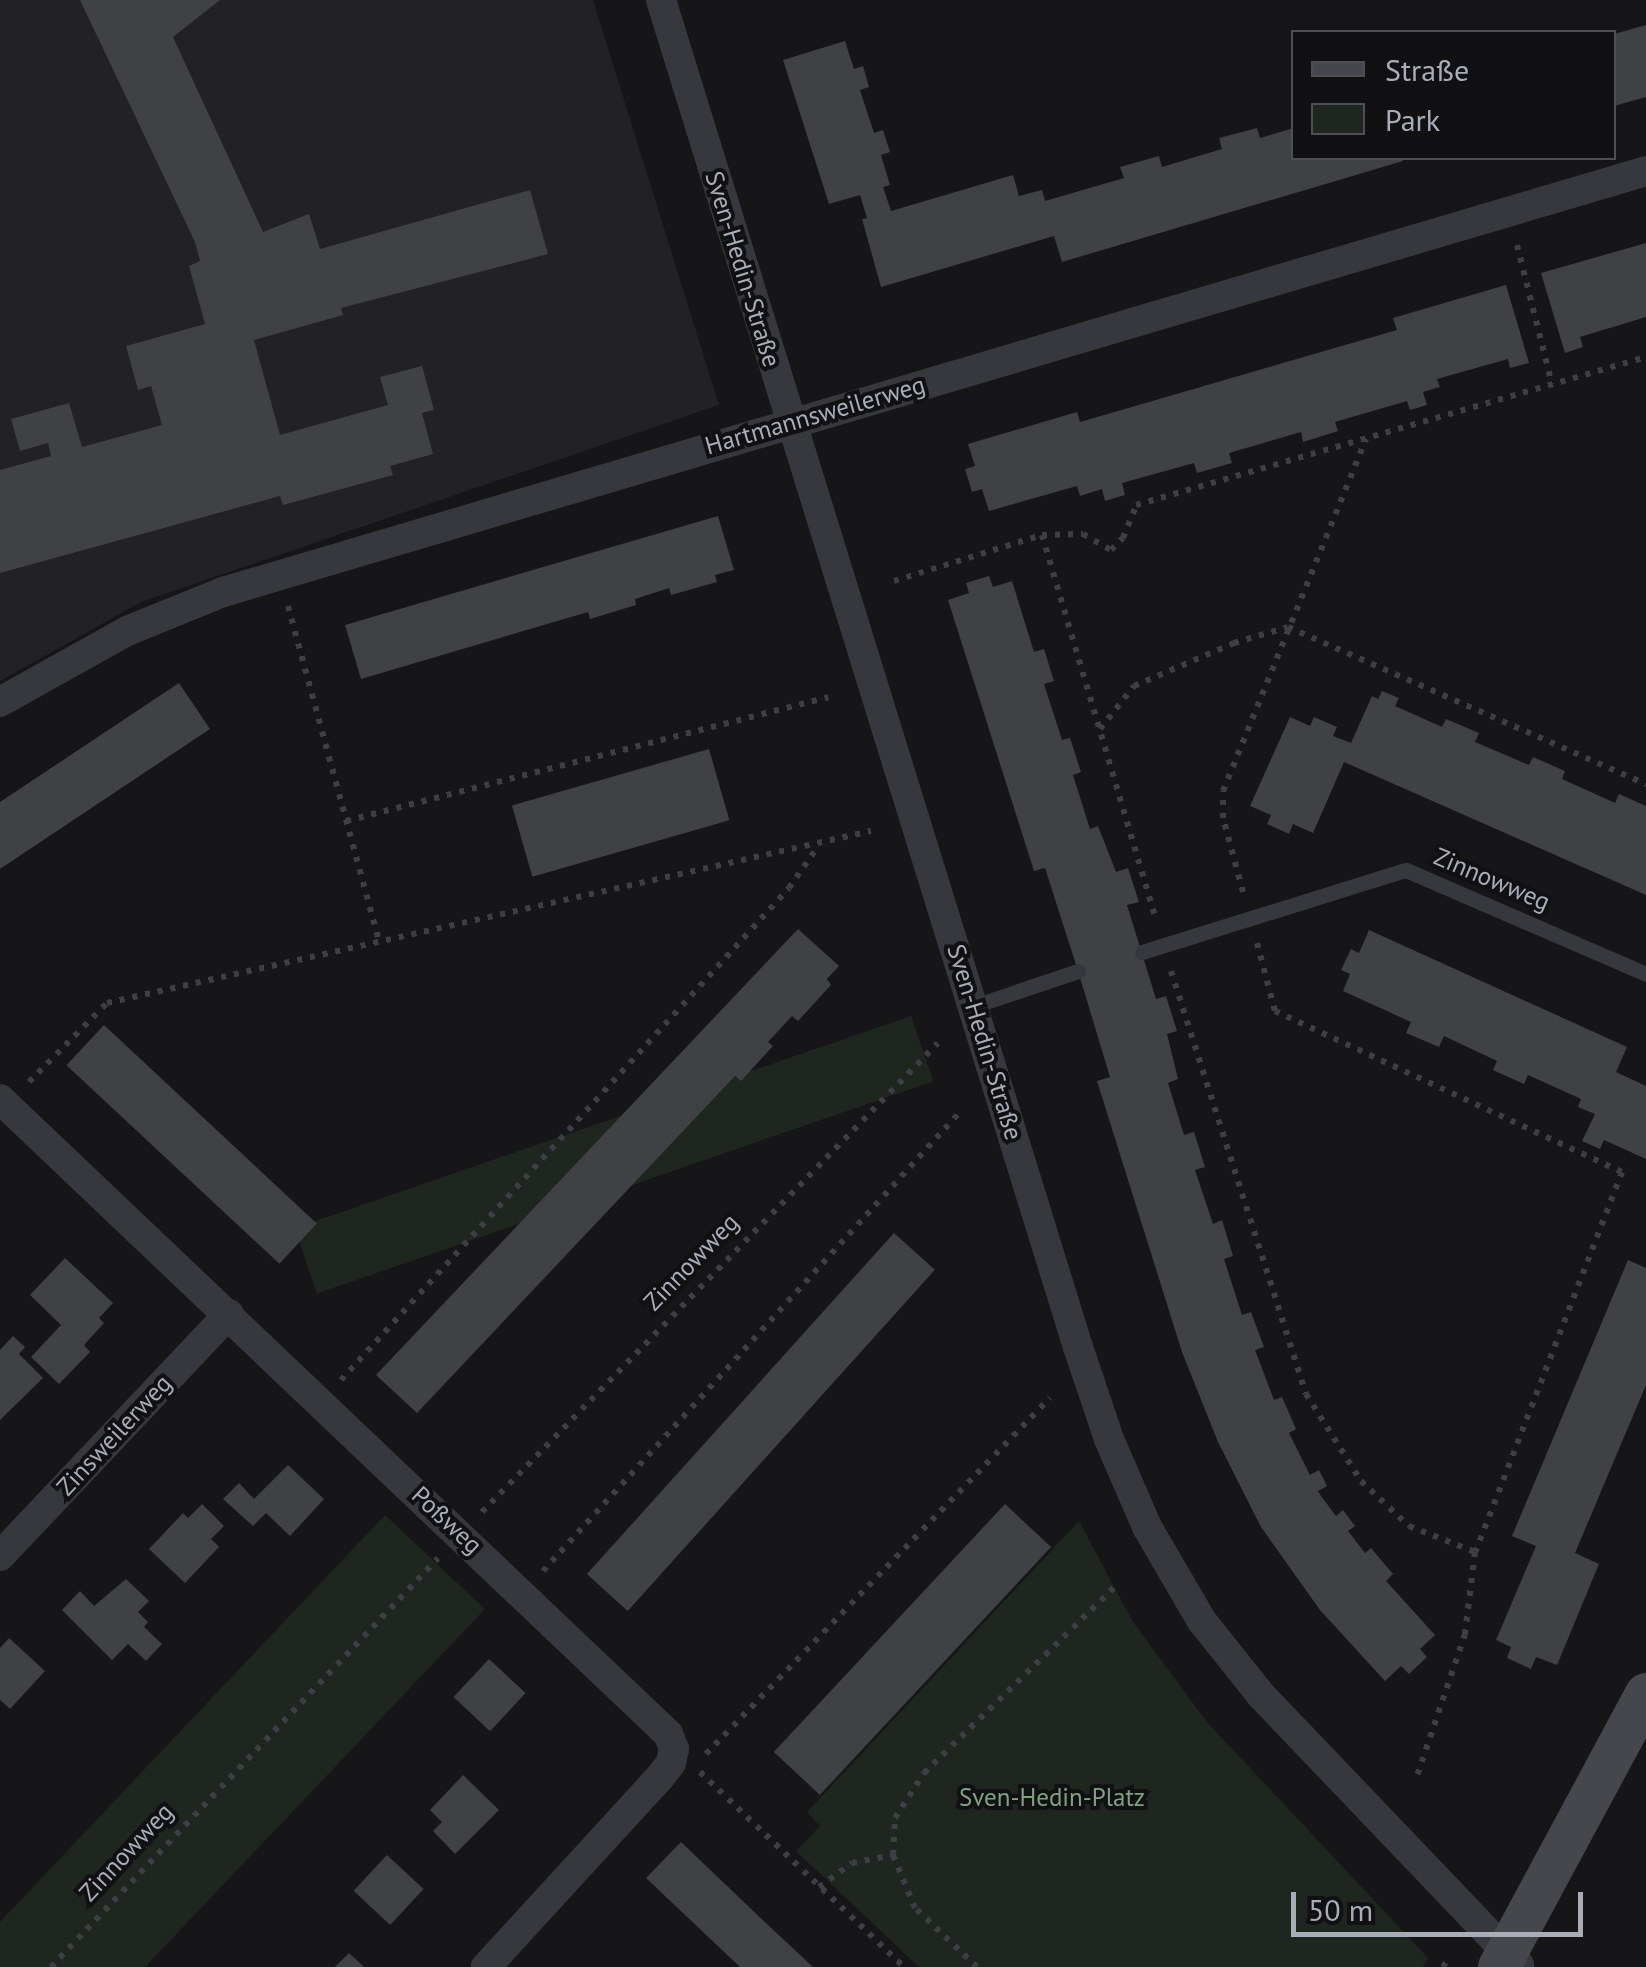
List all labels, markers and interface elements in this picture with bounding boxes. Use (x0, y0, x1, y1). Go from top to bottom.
legend (1291, 30, 1616, 160)
text: Straße (1385, 50, 1469, 89)
text: Park (1385, 100, 1440, 139)
street label: Sven-Hedin-Straße (699, 168, 787, 370)
street label: Hartmannsweilerweg (702, 369, 928, 461)
street label: Zinnowweg (1429, 841, 1555, 917)
street label: Sven-Hedin-Straße (941, 941, 1029, 1143)
street label: Zinnowweg (637, 1207, 745, 1317)
street label: Zinsweilerweg (50, 1368, 178, 1502)
street label: Poßweg (406, 1480, 488, 1560)
park label: Sven-Hedin-Platz (959, 1782, 1145, 1812)
street label: Zinnowweg (73, 1797, 179, 1907)
scale bar (1296, 1872, 1588, 1934)
text: 50 m (1308, 1890, 1373, 1929)

